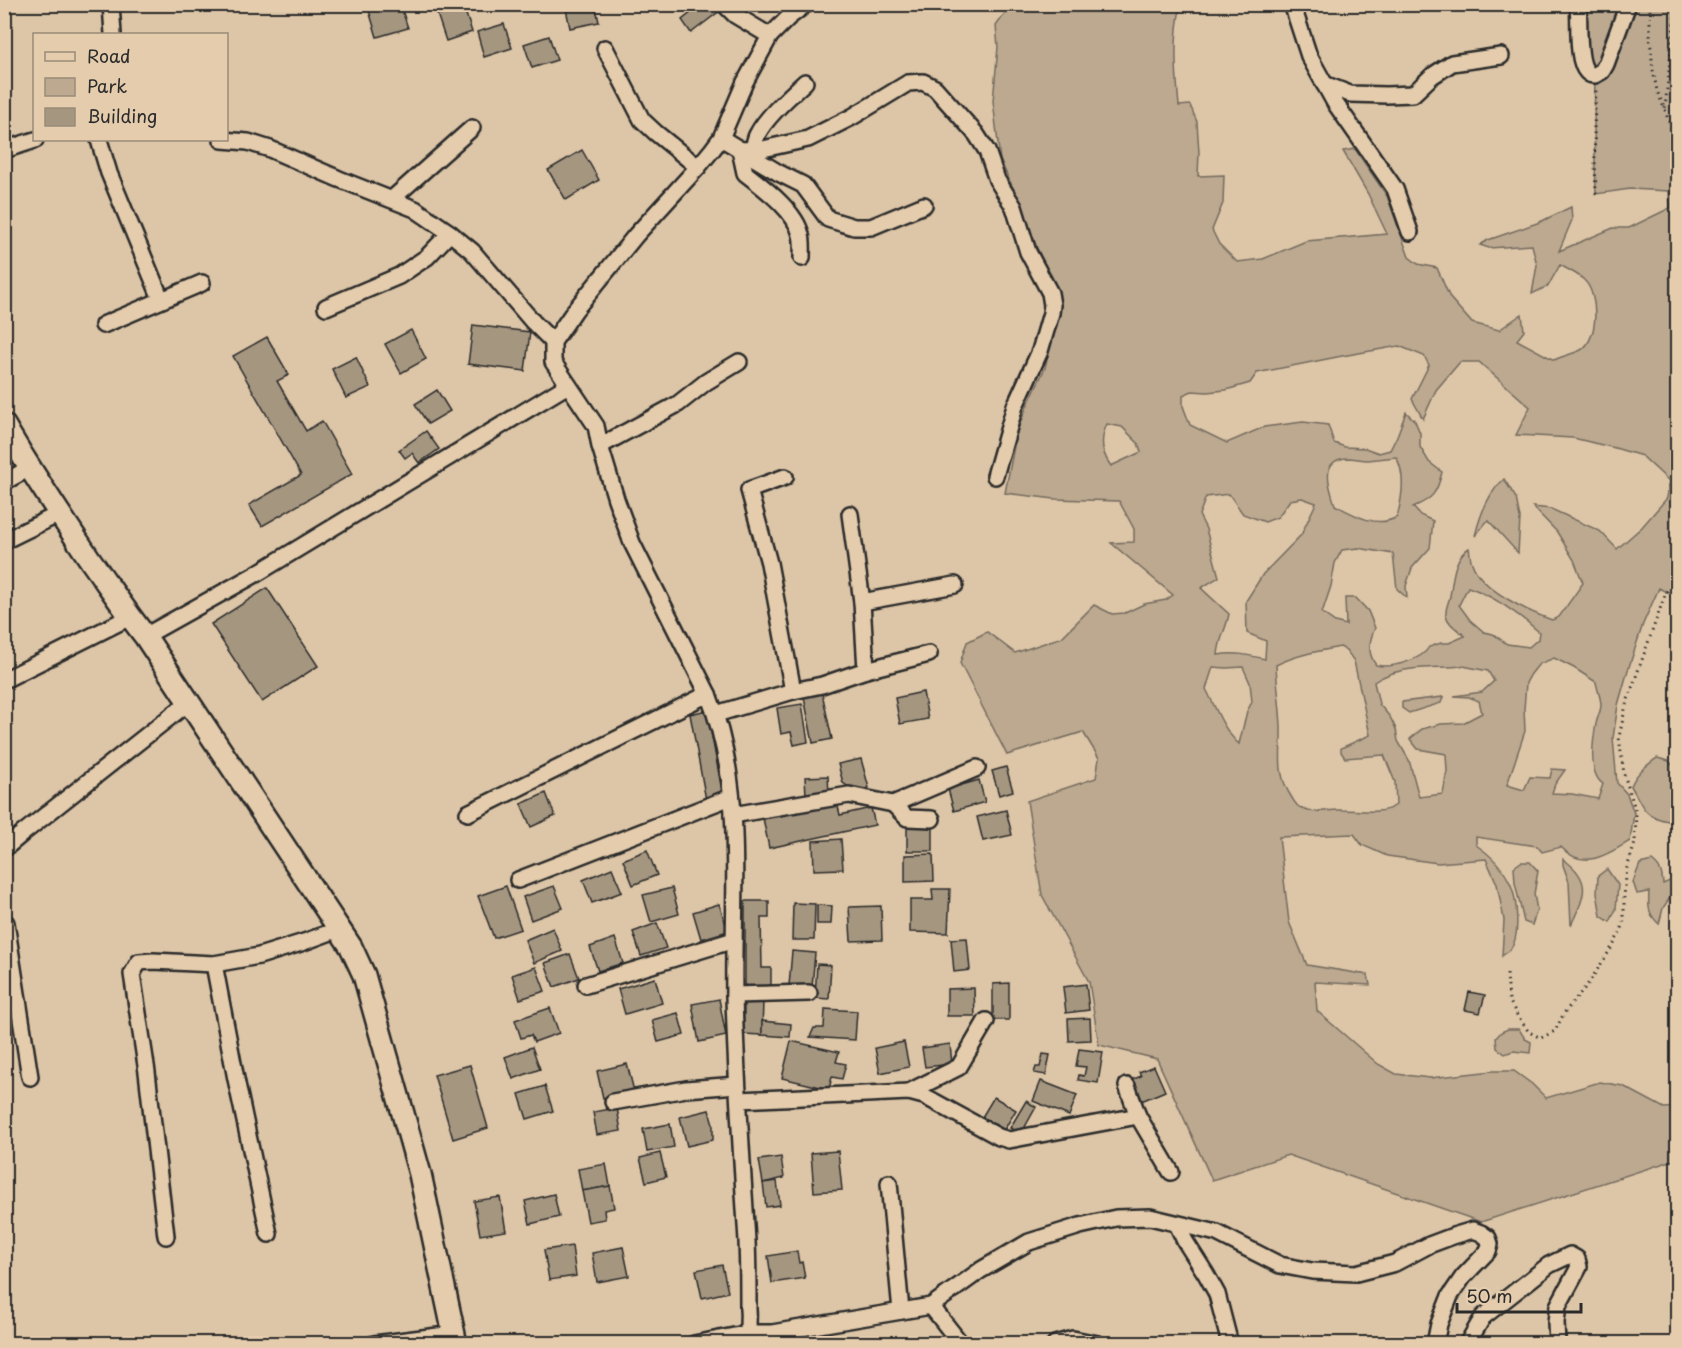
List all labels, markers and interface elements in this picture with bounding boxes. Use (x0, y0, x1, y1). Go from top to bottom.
legend (33, 33, 228, 141)
text: Road (87, 42, 131, 69)
text: Park (87, 72, 127, 99)
text: Building (87, 102, 157, 129)
scale bar (1457, 1276, 1582, 1314)
text: 50 m (1466, 1282, 1513, 1309)

